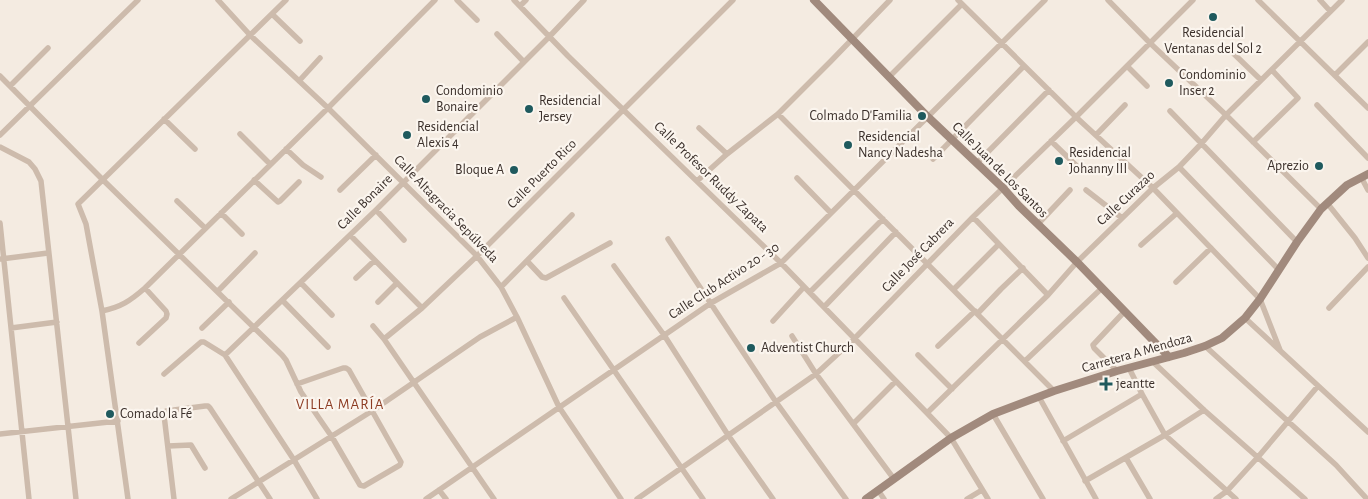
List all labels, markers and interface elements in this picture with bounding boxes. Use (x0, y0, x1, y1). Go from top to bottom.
marker: Residencial Ventanas del Sol 2 (1207, 11, 1219, 23)
place label: Residencial Ventanas del Sol 2 (1164, 26, 1262, 56)
place label: Condominio Inser 2 (1179, 68, 1246, 98)
marker: Condominio Inser 2 (1163, 77, 1175, 89)
place label: Condominio Bonaire (436, 84, 503, 114)
marker: Condominio Bonaire (420, 93, 432, 105)
place label: Residencial Jersey (539, 94, 601, 124)
marker: Residencial Jersey (523, 103, 535, 115)
place label: Colmado D'Familia (810, 109, 913, 123)
marker: Colmado D'Familia (916, 110, 928, 122)
street label: Calle Profesor Ruddy Zapata (651, 119, 771, 235)
street label: Calle Juan de Los Santos (949, 119, 1051, 221)
place label: Residencial Alexis 4 (417, 120, 479, 150)
marker: Residencial Alexis 4 (401, 129, 413, 141)
place label: Residencial Nancy Nadesha (858, 130, 943, 160)
street label: Calle Puerto Rico (505, 137, 579, 211)
marker: Residencial Nancy Nadesha (842, 139, 854, 151)
place label: Residencial Johanny III (1069, 146, 1131, 176)
street label: Calle Altagracia Sepúlveda (391, 153, 501, 266)
marker: Residencial Johanny III (1053, 155, 1065, 167)
place label: Aprezio (1267, 159, 1309, 173)
marker: Aprezio (1313, 160, 1325, 172)
place label: Bloque A (455, 163, 504, 177)
marker: Bloque A (508, 164, 520, 176)
street label: Calle Curazao (1094, 168, 1158, 228)
street label: Calle Bonaire (335, 172, 395, 232)
street label: Calle José Cabrera (879, 215, 957, 295)
street label: Calle Club Activo 20 - 30 (666, 240, 782, 322)
street label: Carretera A Mendoza (1080, 330, 1194, 375)
place label: Adventist Church (761, 341, 854, 355)
marker: Adventist Church (745, 342, 757, 354)
place label: jeantte (1116, 377, 1155, 391)
marker: jeantte (1100, 378, 1112, 390)
district label: VILLA MARÍA (296, 395, 384, 412)
place label: Comado la Fé (120, 407, 192, 421)
marker: Comado la Fé (104, 408, 116, 420)

